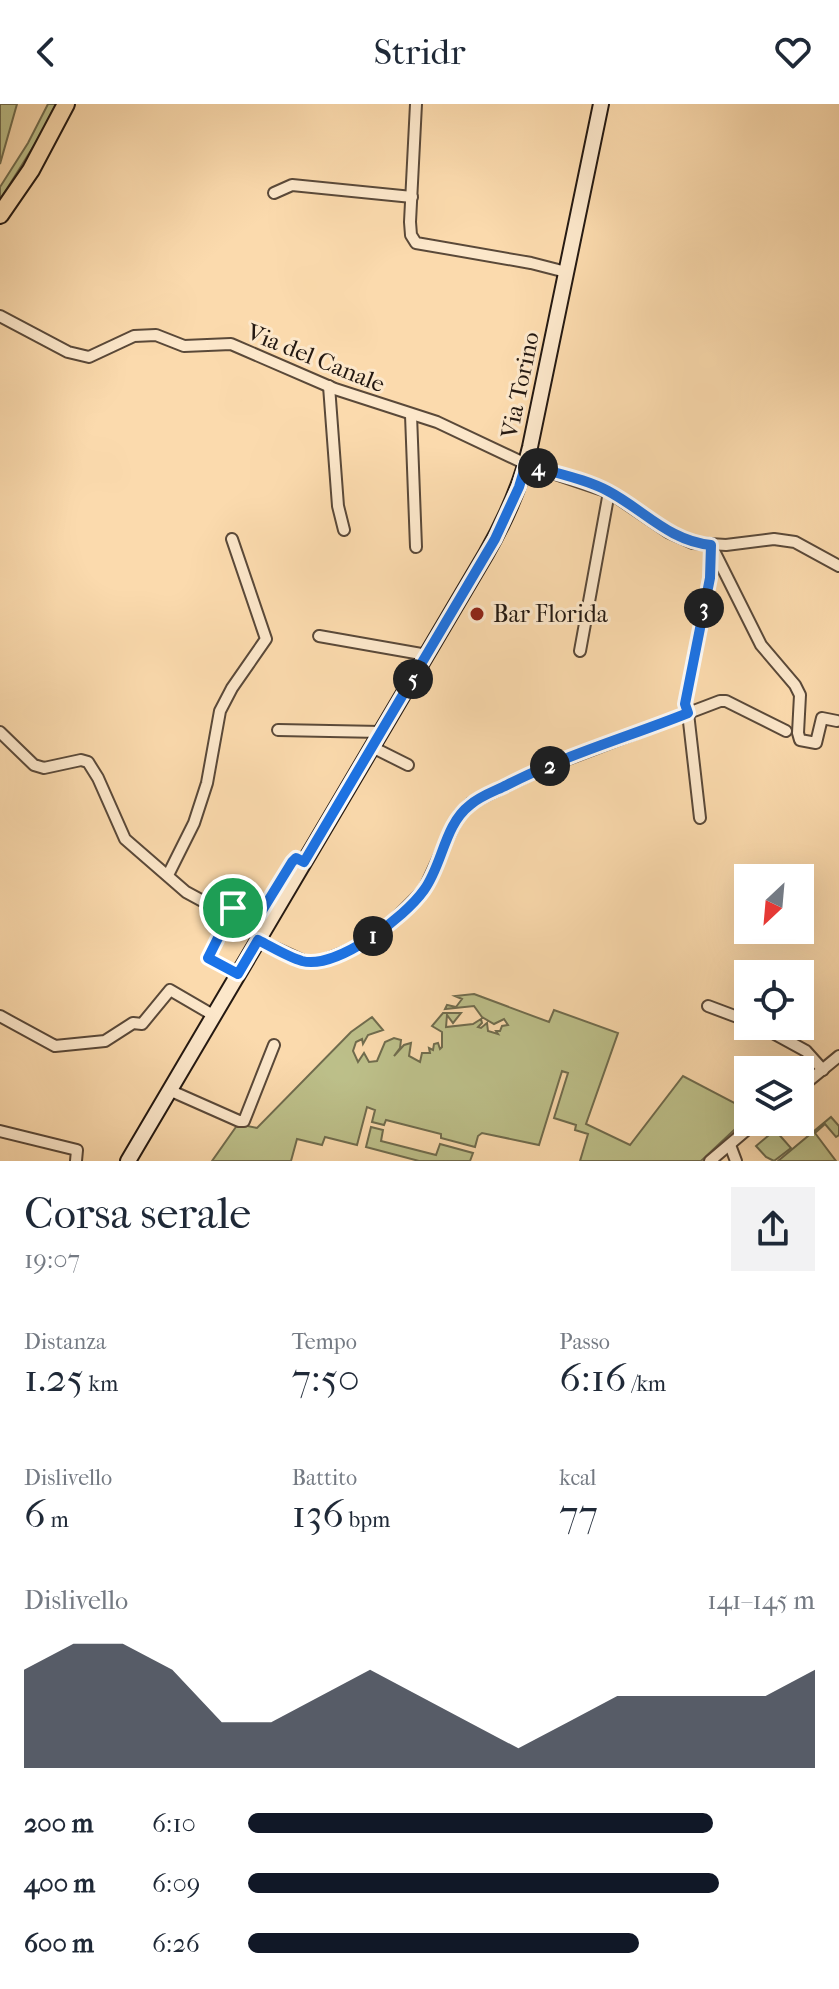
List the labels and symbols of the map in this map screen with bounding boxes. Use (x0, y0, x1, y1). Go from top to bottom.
street label: Via del Canale (242, 317, 389, 398)
street label: Via Torino (495, 329, 545, 442)
pin: 4 (518, 448, 558, 488)
pin: 3 (684, 588, 724, 628)
place label: Bar Florida (493, 600, 609, 628)
marker: Bar Florida (468, 605, 486, 623)
pin: 5 (393, 659, 433, 699)
pin: 2 (530, 746, 570, 786)
north arrow (734, 864, 814, 944)
pin (199, 874, 267, 942)
pin: 1 (353, 916, 393, 956)

